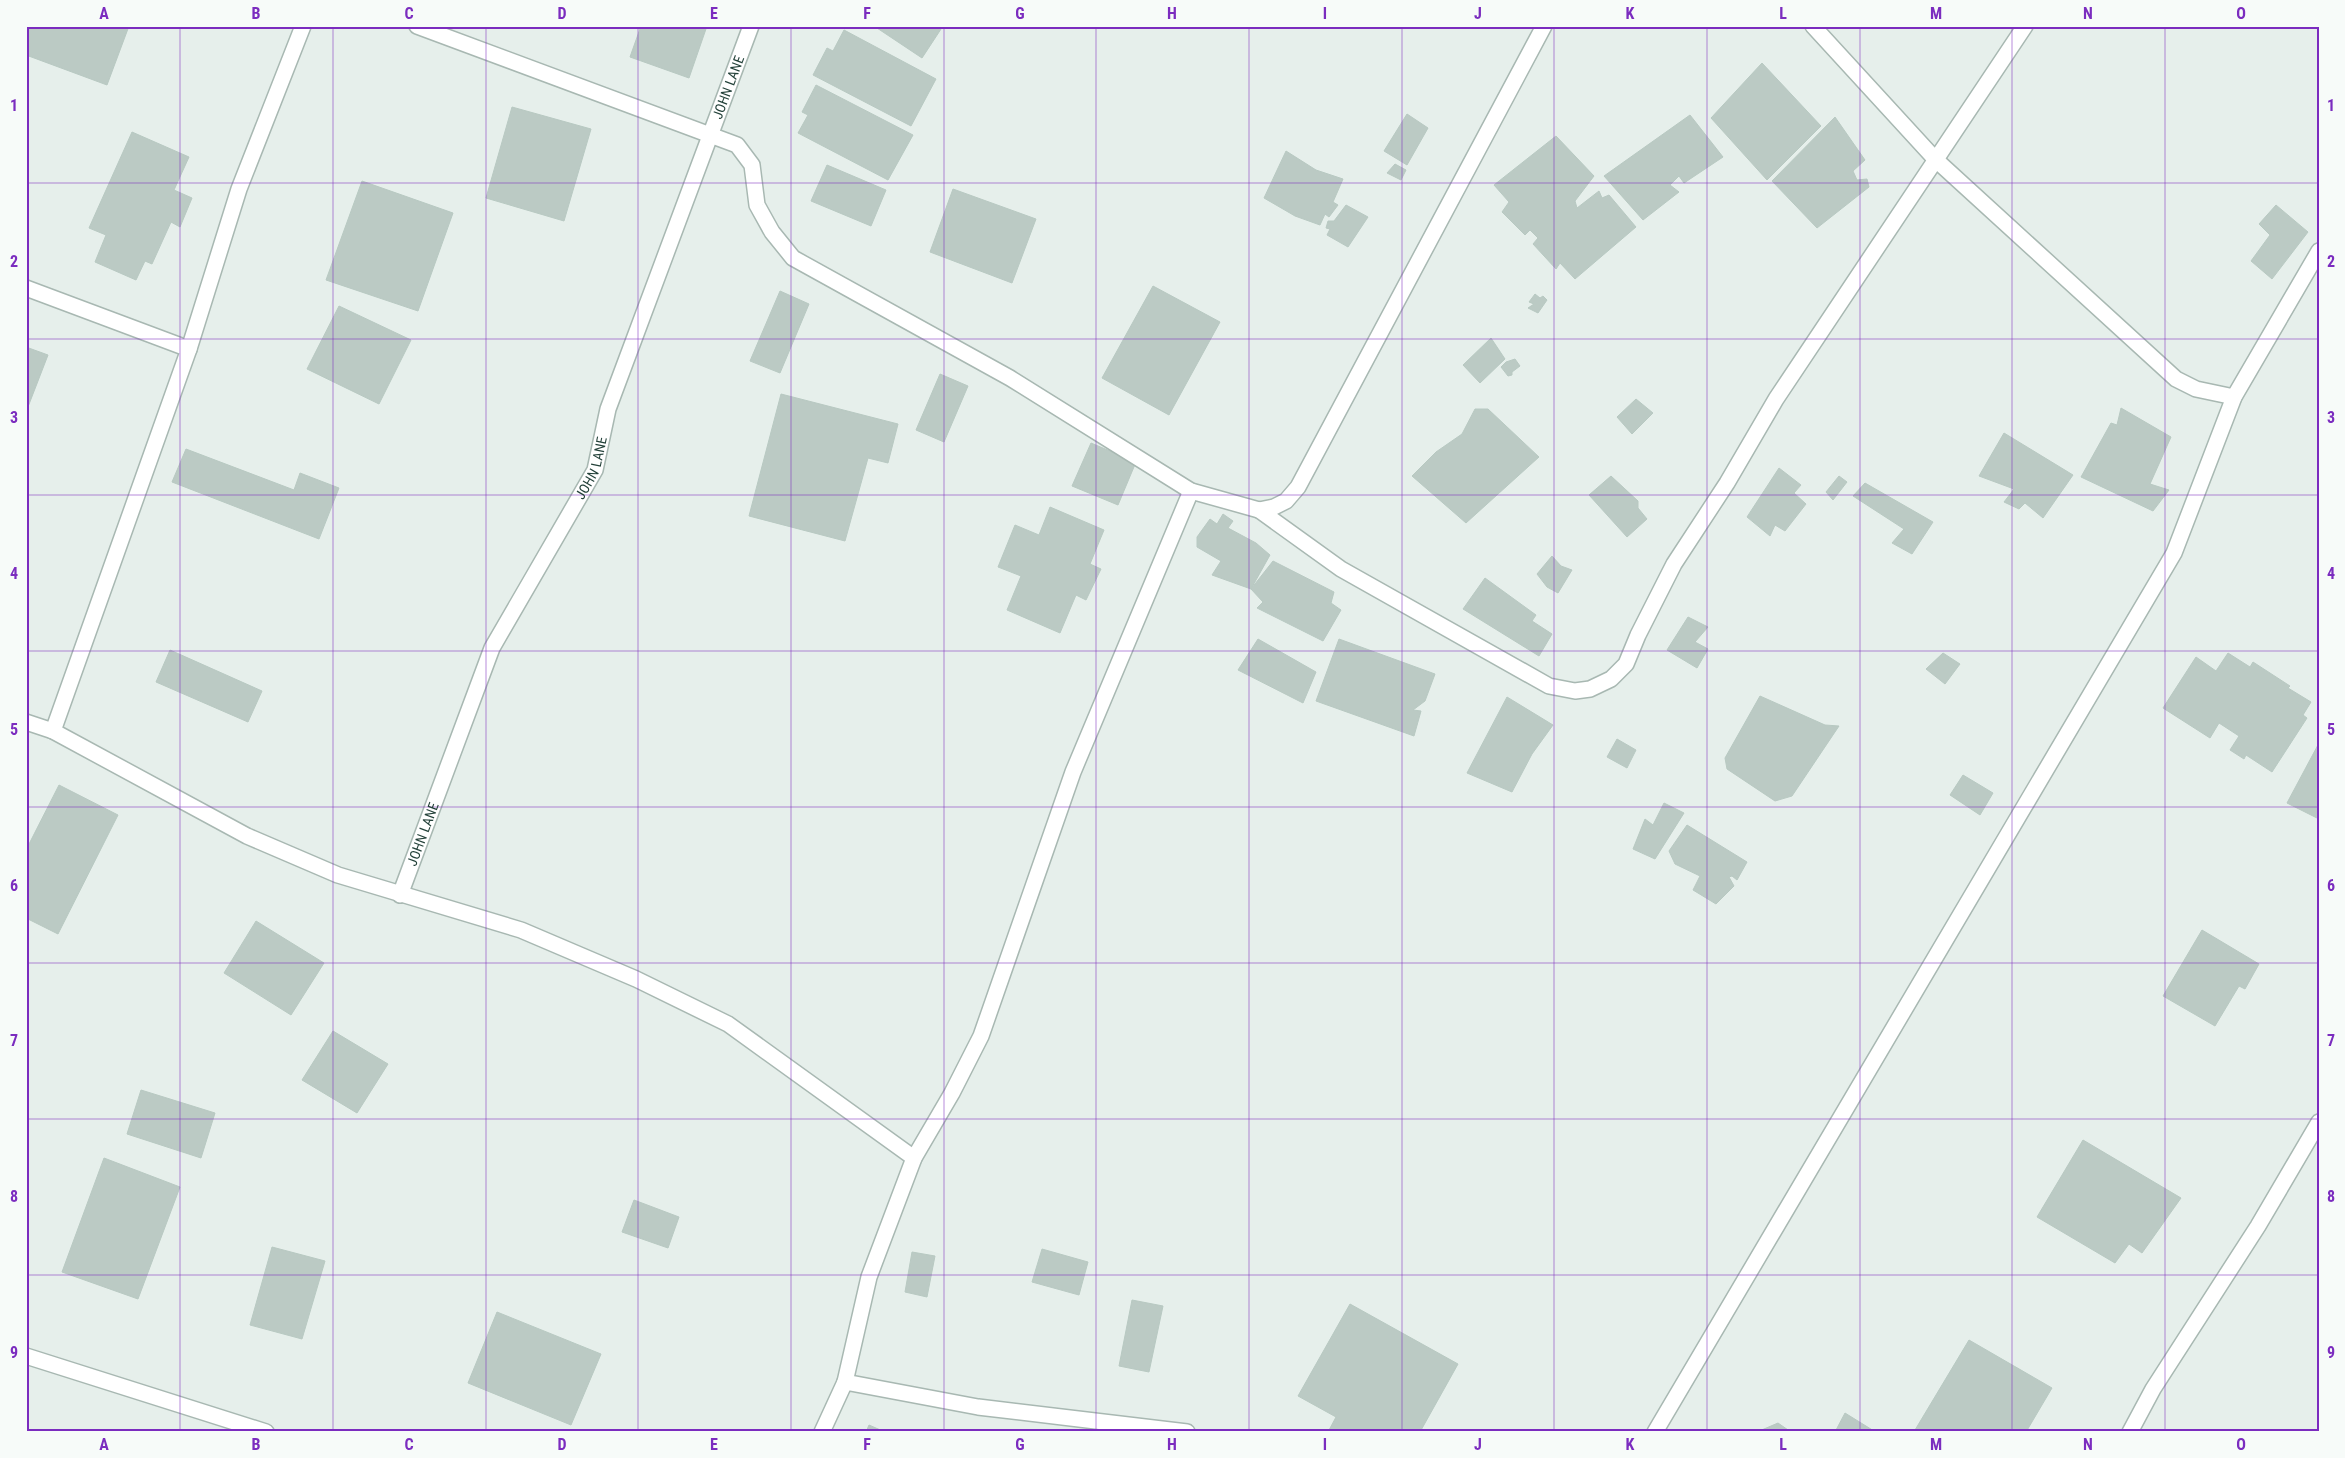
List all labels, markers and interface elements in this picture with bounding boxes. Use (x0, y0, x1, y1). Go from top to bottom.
text: A (99, 4, 109, 23)
text: B (252, 4, 261, 23)
text: C (404, 4, 414, 23)
text: D (557, 4, 567, 23)
text: E (710, 4, 718, 23)
text: F (863, 4, 871, 23)
text: G (1015, 4, 1025, 23)
text: H (1167, 4, 1177, 23)
text: I (1323, 4, 1327, 23)
text: J (1474, 4, 1482, 23)
text: K (1626, 4, 1635, 23)
text: L (1779, 4, 1787, 23)
text: M (1930, 4, 1942, 23)
text: N (2083, 4, 2093, 23)
text: O (2236, 4, 2246, 23)
street label: JOHN LANE (709, 53, 747, 121)
text: 1 (10, 96, 18, 115)
text: 1 (2327, 96, 2335, 115)
text: 2 (10, 252, 18, 271)
text: 2 (2327, 252, 2335, 271)
text: 3 (10, 408, 18, 427)
text: 3 (2327, 408, 2335, 427)
street label: JOHN LANE (572, 435, 610, 502)
text: 4 (10, 564, 18, 583)
text: 4 (2327, 564, 2335, 583)
text: 5 (10, 720, 18, 739)
text: 5 (2327, 720, 2335, 739)
street label: JOHN LANE (404, 800, 442, 868)
text: 6 (10, 876, 18, 895)
text: 6 (2327, 876, 2335, 895)
text: 7 (10, 1031, 18, 1050)
text: 7 (2327, 1031, 2335, 1050)
text: 8 (10, 1187, 18, 1206)
text: 8 (2327, 1187, 2335, 1206)
text: 9 (10, 1343, 18, 1362)
text: 9 (2327, 1343, 2335, 1362)
text: A (99, 1435, 109, 1454)
text: B (252, 1435, 261, 1454)
text: C (404, 1435, 414, 1454)
text: D (557, 1435, 567, 1454)
text: E (710, 1435, 718, 1454)
text: F (863, 1435, 871, 1454)
text: G (1015, 1435, 1025, 1454)
text: H (1167, 1435, 1177, 1454)
text: I (1323, 1435, 1327, 1454)
text: J (1474, 1435, 1482, 1454)
text: K (1626, 1435, 1635, 1454)
text: L (1779, 1435, 1787, 1454)
text: M (1930, 1435, 1942, 1454)
text: N (2083, 1435, 2093, 1454)
text: O (2236, 1435, 2246, 1454)

